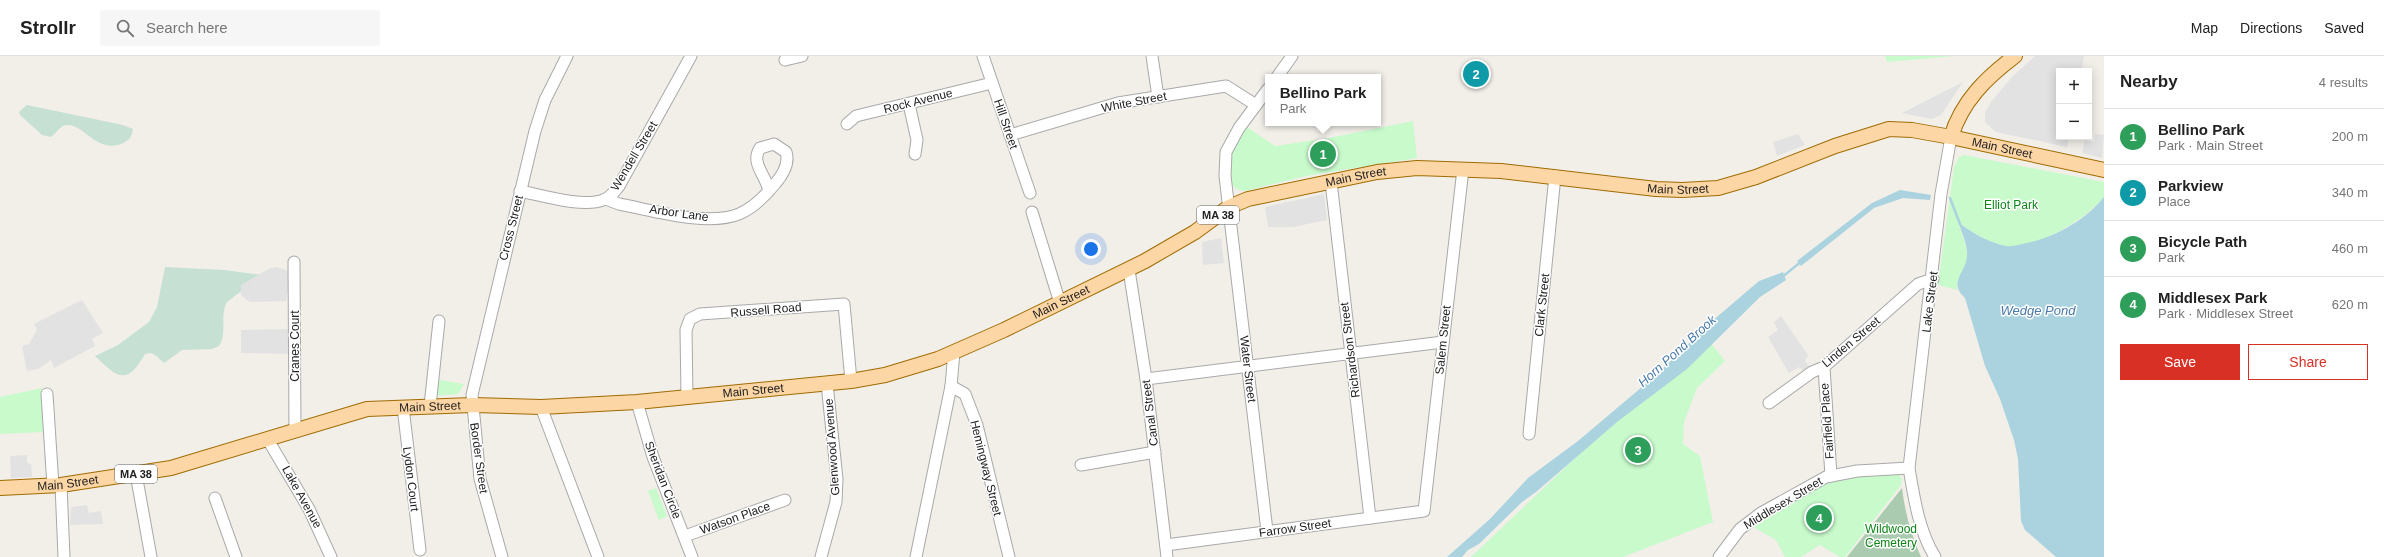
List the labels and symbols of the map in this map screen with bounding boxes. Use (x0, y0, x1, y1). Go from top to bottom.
pin: 2 (1463, 59, 1489, 89)
street label: Rock Avenue (882, 86, 954, 116)
street label: White Street (1100, 89, 1168, 115)
street label: Hill Street (991, 97, 1021, 151)
street label: Wendell Street (608, 118, 661, 193)
street label: Main Street (1971, 135, 2034, 161)
pin: 1 (1310, 139, 1336, 169)
street label: Main Street (1324, 164, 1387, 190)
street label: Main Street (1647, 181, 1710, 197)
street label: Cross Street (496, 193, 526, 262)
park label: Elliot Park (1984, 198, 2039, 212)
street label: Arbor Lane (649, 202, 710, 224)
road number: MA 38 (1197, 206, 1239, 224)
your location (1081, 239, 1101, 259)
street label: Lake Street (1919, 270, 1941, 333)
street label: Clark Street (1532, 272, 1552, 337)
street label: Main Street (1031, 282, 1092, 322)
street label: Russell Road (730, 300, 802, 320)
street label: Richardson Street (1337, 301, 1363, 399)
water label: Wedge Pond (2001, 303, 2076, 318)
street label: Salem Street (1432, 304, 1454, 375)
street label: Cranes Court (288, 310, 302, 382)
water label: Horn Pond Brook (1635, 311, 1720, 390)
street label: Linden Street (1819, 313, 1883, 370)
street label: Water Street (1237, 335, 1259, 404)
street label: Canal Street (1139, 378, 1161, 447)
street label: Main Street (722, 381, 785, 401)
street label: Fairfield Place (1817, 382, 1837, 459)
street label: Main Street (399, 398, 462, 415)
street label: Glenwood Avenue (822, 398, 842, 496)
street label: Hemingway Street (967, 419, 1005, 518)
street label: Border Street (467, 422, 491, 495)
pin: 3 (1625, 435, 1651, 465)
street label: Sheridan Circle (642, 439, 684, 521)
street label: Lydon Court (400, 446, 422, 513)
street label: Lake Avenue (279, 463, 325, 531)
road number: MA 38 (115, 465, 157, 483)
street label: Main Street (37, 472, 100, 493)
street label: Middlesex Street (1741, 474, 1825, 532)
street label: Watson Place (698, 499, 772, 537)
pin: 4 (1806, 503, 1832, 533)
street label: Farrow Street (1258, 516, 1333, 540)
park label: Wildwood Cemetery (1865, 522, 1917, 550)

